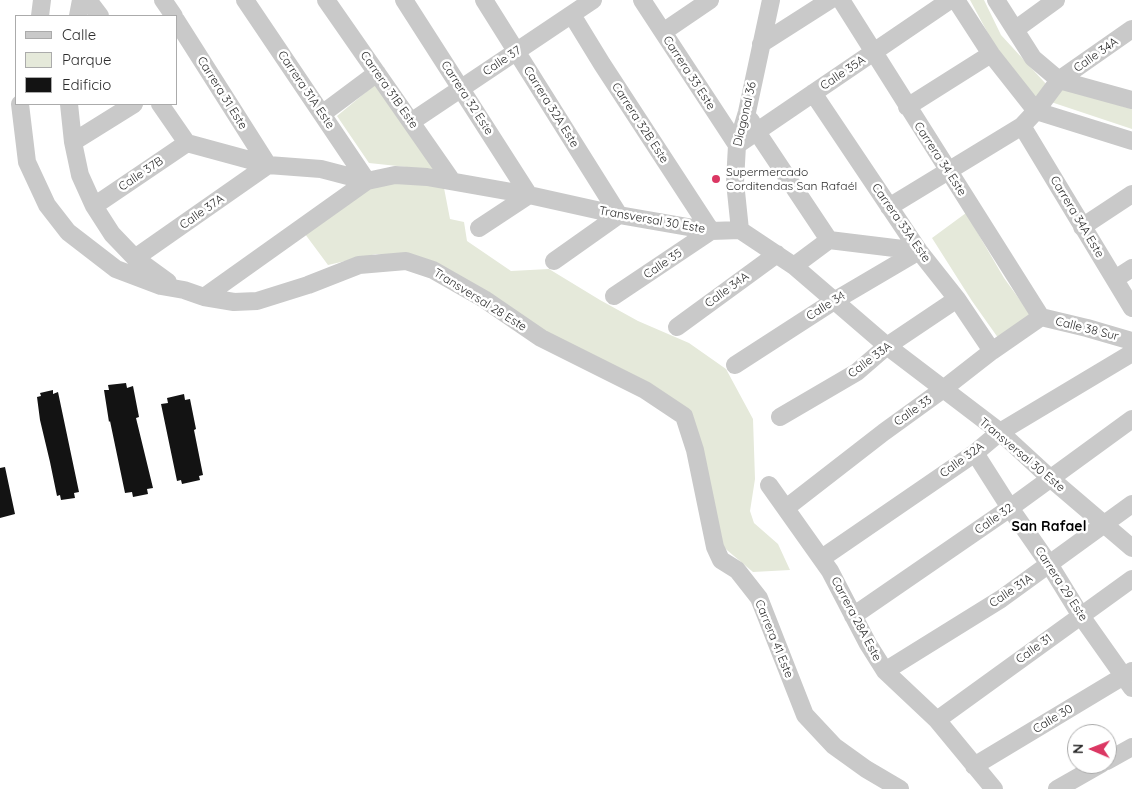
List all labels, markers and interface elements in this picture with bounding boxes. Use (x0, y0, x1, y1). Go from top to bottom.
legend (15, 15, 178, 105)
text: Calle (62, 25, 96, 44)
street label: Carrera 33 Este (660, 33, 718, 113)
street label: Calle 34A (1071, 34, 1121, 76)
street label: Calle 37 (480, 43, 524, 79)
street label: Carrera 31A Este (275, 48, 337, 132)
street label: Carrera 31B Este (357, 49, 421, 131)
text: Parque (62, 50, 112, 69)
street label: Calle 35A (818, 53, 868, 93)
street label: Carrera 31 Este (194, 54, 250, 132)
street label: Carrera 32 Este (438, 58, 496, 138)
street label: Carrera 32A Este (520, 64, 582, 150)
text: Edificio (62, 75, 111, 94)
street label: Carrera 32B Este (609, 80, 671, 166)
street label: Diagonal 36 (731, 80, 759, 148)
street label: Carrera 34 Este (911, 119, 969, 199)
street label: Calle 37B (116, 154, 166, 194)
place label: Supermercado Corditendas San Rafaél (726, 165, 857, 193)
marker: Supermercado Corditendas San Rafaél (710, 173, 722, 185)
street label: Carrera 34A Este (1047, 174, 1107, 260)
street label: Carrera 33A Este (869, 181, 933, 265)
street label: Calle 37A (177, 192, 227, 232)
street label: Transversal 30 Este (598, 204, 706, 236)
street label: Calle 35 (641, 246, 685, 282)
street label: Transversal 28 Este (431, 265, 529, 335)
street label: Calle 34A (702, 269, 752, 311)
street label: Calle 34 (804, 288, 848, 324)
street label: Calle 38 Sur (1054, 314, 1120, 344)
street label: Calle 33A (845, 339, 895, 381)
street label: Calle 33 (891, 393, 935, 429)
street label: Transversal 30 Este (976, 415, 1068, 495)
street label: Calle 32A (937, 439, 987, 481)
street label: Calle 32 (972, 501, 1016, 537)
district label: San Rafael (1012, 519, 1086, 535)
street label: Carrera 29 Este (1032, 544, 1090, 624)
street label: Calle 31A (987, 571, 1035, 611)
street label: Carrera 28A Este (828, 574, 884, 664)
street label: Carrera 41 Este (752, 598, 796, 680)
street label: Calle 31 (1013, 631, 1055, 667)
street label: Calle 30 (1030, 701, 1076, 737)
north arrow (1067, 724, 1117, 774)
text: N (1069, 743, 1087, 754)

